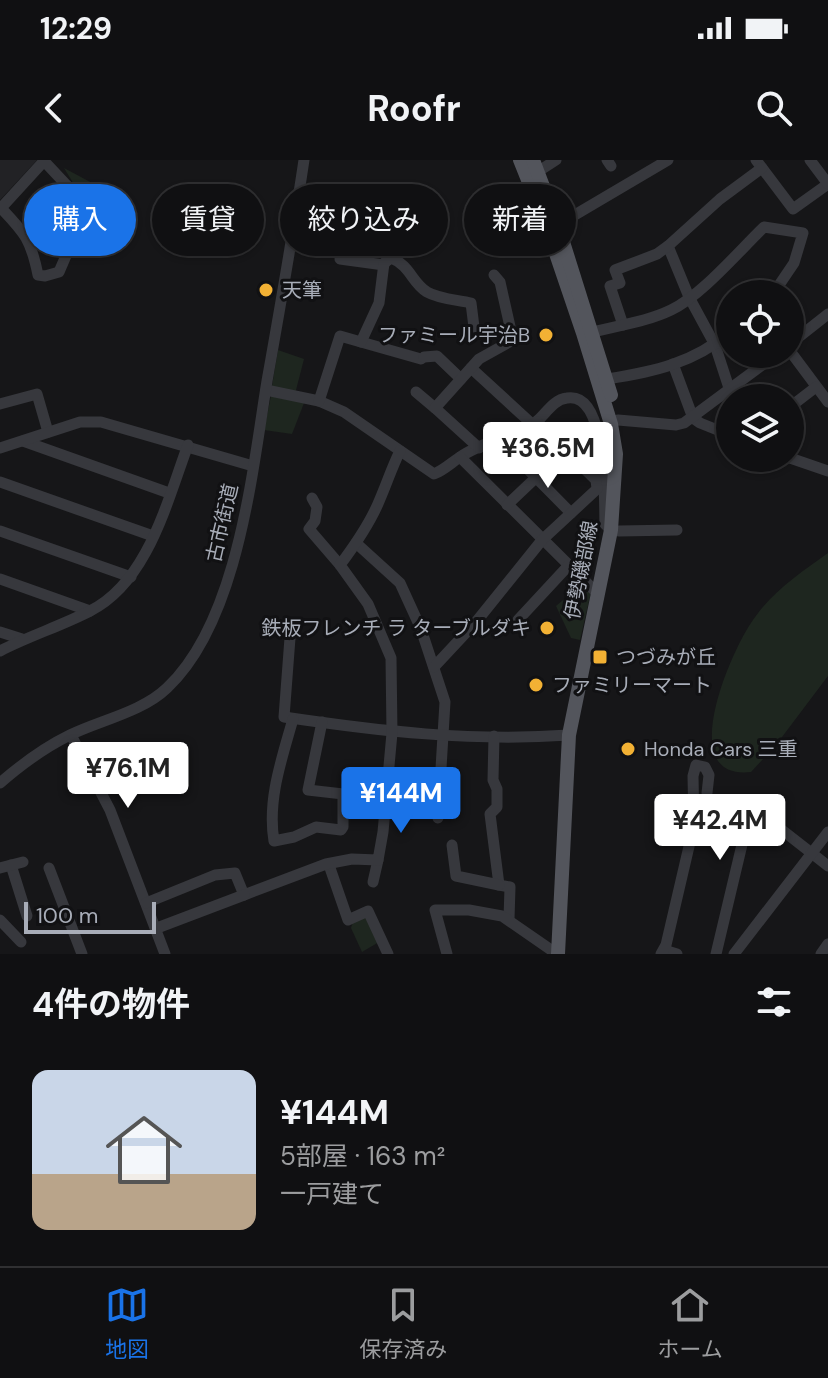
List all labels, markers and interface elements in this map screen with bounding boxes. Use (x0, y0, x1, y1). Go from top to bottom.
text: 12:29 (40, 9, 112, 48)
text: Roofr (367, 85, 461, 132)
icon: back (32, 86, 76, 130)
icon: search (752, 86, 796, 130)
chip: 購入 (24, 184, 136, 256)
chip: 賃貸 (152, 184, 264, 256)
chip: 絞り込み (280, 184, 448, 256)
chip: 新着 (464, 184, 576, 256)
place label: 天筆 (282, 277, 322, 303)
map controls (716, 280, 804, 472)
button: locate (716, 280, 804, 368)
marker: 天筆 (257, 281, 275, 299)
place label: ファミール宇治B (378, 322, 530, 348)
marker: ファミール宇治B (537, 326, 555, 344)
button: layers (716, 384, 804, 472)
pin: ¥36.5M (483, 422, 613, 490)
text: ¥36.5M (501, 431, 595, 465)
street label: 古市街道 (200, 481, 244, 565)
street label: 伊勢磯部線 (559, 518, 603, 622)
place label: 鉄板フレンチ ラ ターブルダキ (262, 615, 531, 641)
marker: 鉄板フレンチ ラ ターブルダキ (538, 619, 556, 637)
place label: つづみが丘 (616, 644, 716, 670)
marker: つづみが丘 (591, 648, 609, 666)
place label: ファミリーマート (552, 672, 712, 698)
marker: ファミリーマート (527, 676, 545, 694)
place label: Honda Cars 三重 (644, 736, 798, 762)
marker: Honda Cars 三重 (619, 740, 637, 758)
pin: ¥76.1M (63, 742, 193, 810)
text: ¥76.1M (85, 751, 171, 785)
pin: ¥144M (345, 767, 457, 835)
text: ¥144M (359, 776, 443, 810)
pin: ¥42.4M (655, 794, 785, 862)
text: ¥42.4M (672, 803, 768, 837)
scale bar (24, 898, 156, 934)
text: 100 m (36, 901, 98, 930)
icon: filters (752, 980, 796, 1024)
text: 4件の物件 (32, 982, 190, 1027)
text: ¥144M (280, 1090, 389, 1135)
icon: home (96, 1102, 192, 1198)
text: 5部屋 · 163 m² (280, 1139, 445, 1173)
text: 一戸建て (280, 1177, 384, 1211)
tab: 地図 (105, 1283, 149, 1364)
tab: 保存済み (359, 1283, 447, 1364)
tab: ホーム (658, 1283, 723, 1364)

